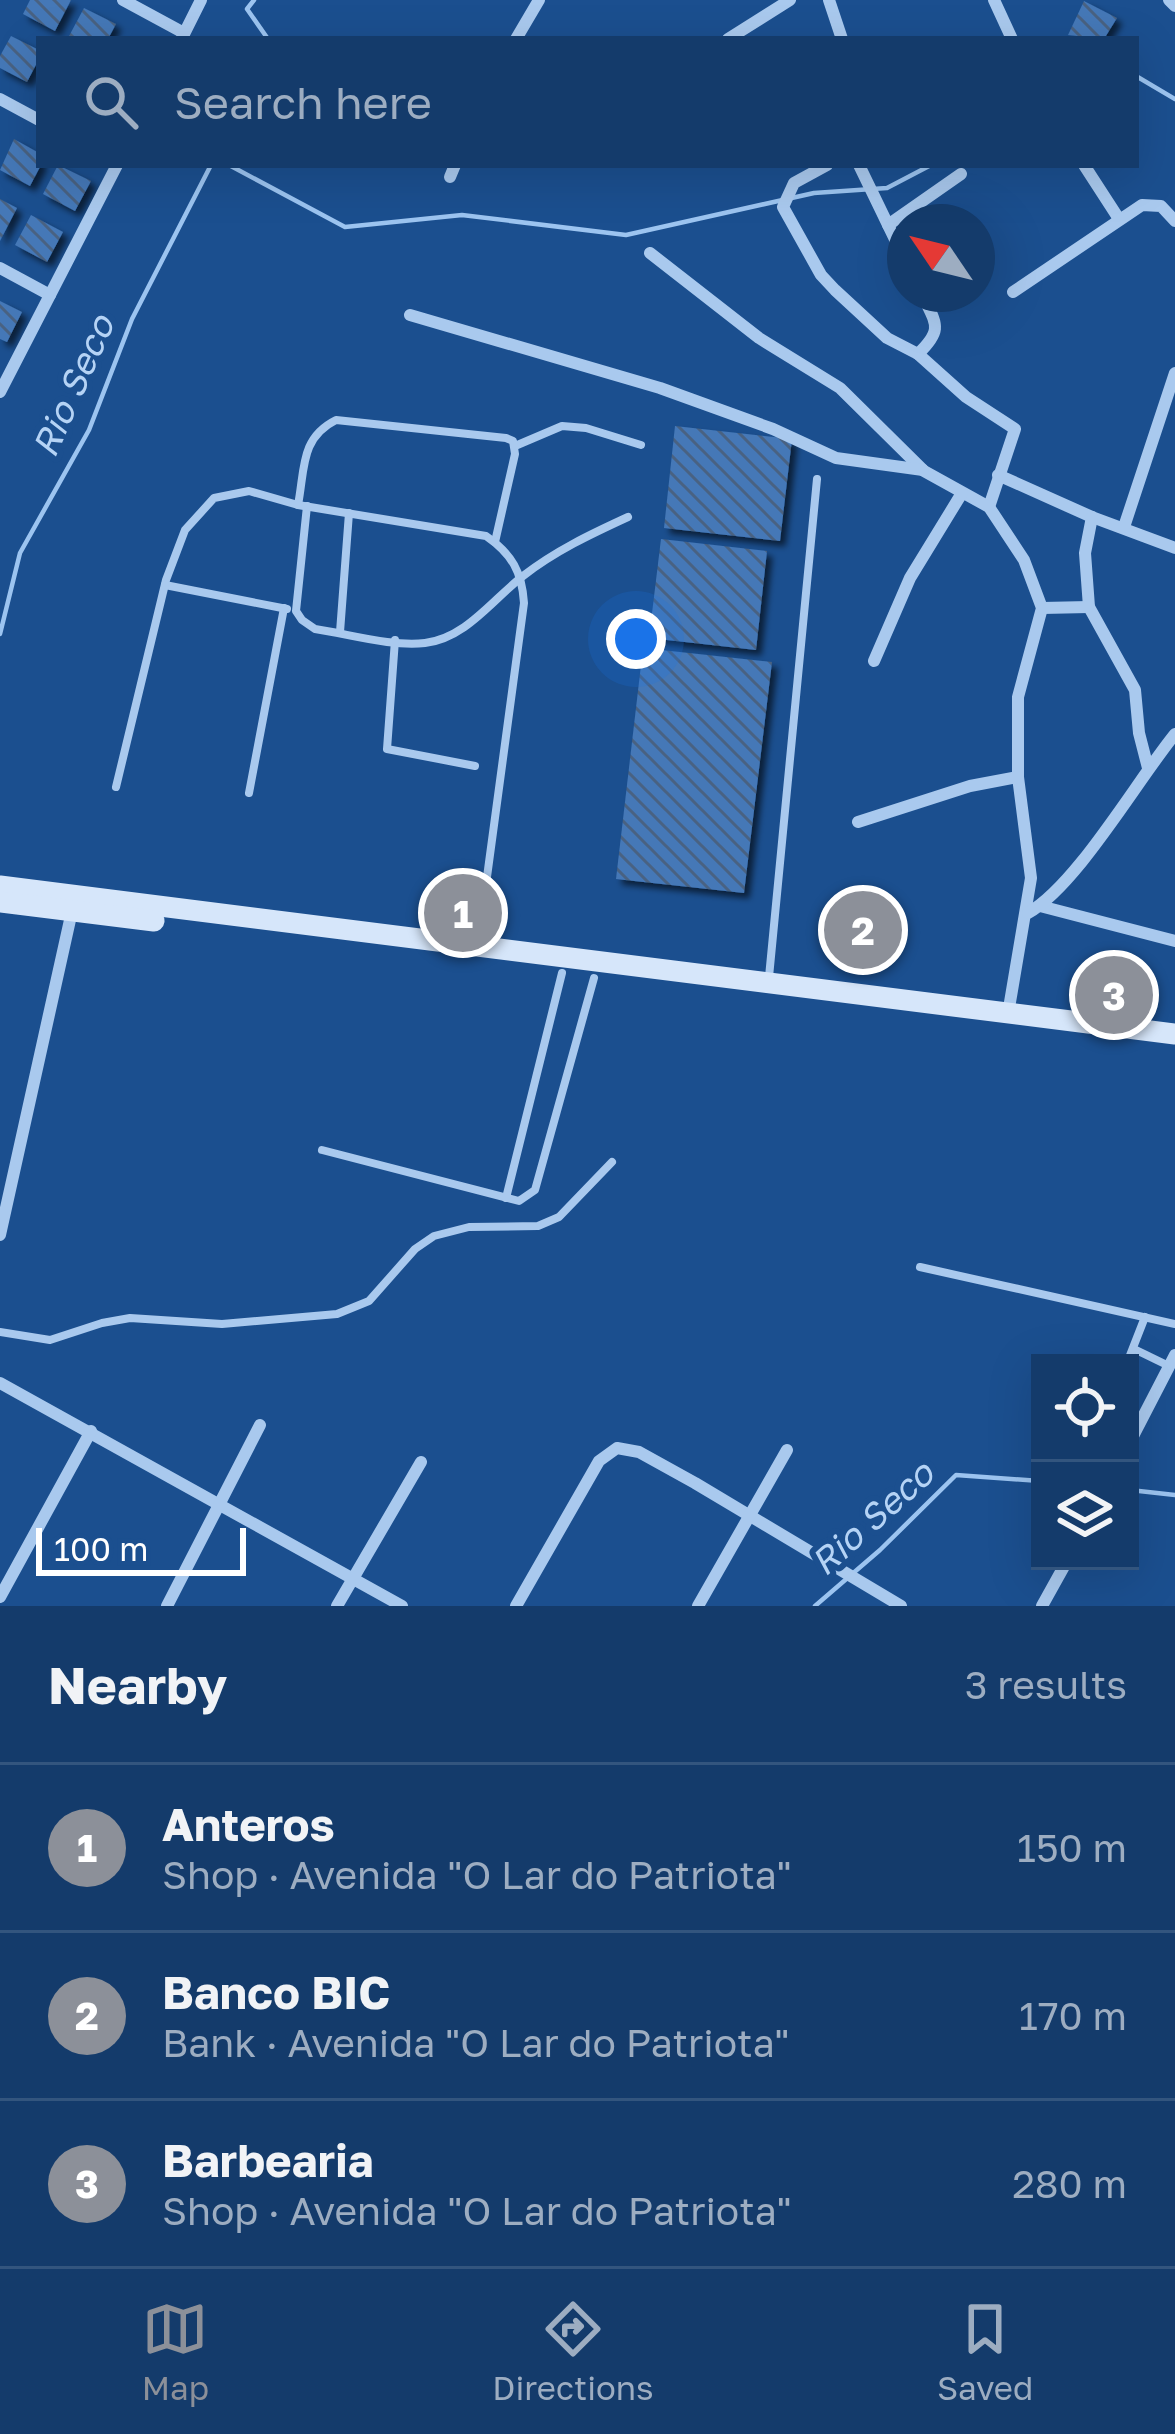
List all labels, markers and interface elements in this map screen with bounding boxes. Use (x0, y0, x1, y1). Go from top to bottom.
search box (36, 36, 1139, 168)
icon: search (78, 69, 144, 135)
text: Search here (174, 75, 432, 129)
north arrow (887, 204, 995, 312)
water label: Rio Seco (22, 306, 124, 463)
your location (606, 609, 666, 669)
pin: 1 (424, 868, 502, 958)
pin: 2 (824, 885, 902, 975)
pin: 3 (1075, 950, 1153, 1040)
map controls (1031, 1354, 1139, 1570)
button: locate (1031, 1354, 1139, 1462)
water label: Rio Seco (802, 1450, 944, 1584)
button: layers (1031, 1462, 1139, 1570)
scale bar (36, 1522, 246, 1575)
text: 100 m (54, 1529, 148, 1568)
text: Nearby (48, 1654, 227, 1715)
text: 3 results (965, 1661, 1127, 1708)
text: Anteros (162, 1797, 335, 1851)
text: 1 (77, 1824, 97, 1871)
text: 150 m (1017, 1824, 1127, 1871)
text: Shop · Avenida "O Lar do Patriota" (162, 1851, 792, 1898)
text: Banco BIC (162, 1965, 390, 2019)
text: 2 (75, 1992, 99, 2039)
text: 170 m (1019, 1992, 1127, 2039)
text: Bank · Avenida "O Lar do Patriota" (162, 2019, 790, 2066)
text: Barbearia (162, 2133, 374, 2187)
text: 3 (75, 2160, 99, 2207)
text: 280 m (1012, 2160, 1127, 2207)
text: Shop · Avenida "O Lar do Patriota" (162, 2187, 792, 2234)
tab: Map (142, 2296, 209, 2407)
tab: Directions (492, 2296, 654, 2407)
tab: Saved (937, 2296, 1033, 2407)

